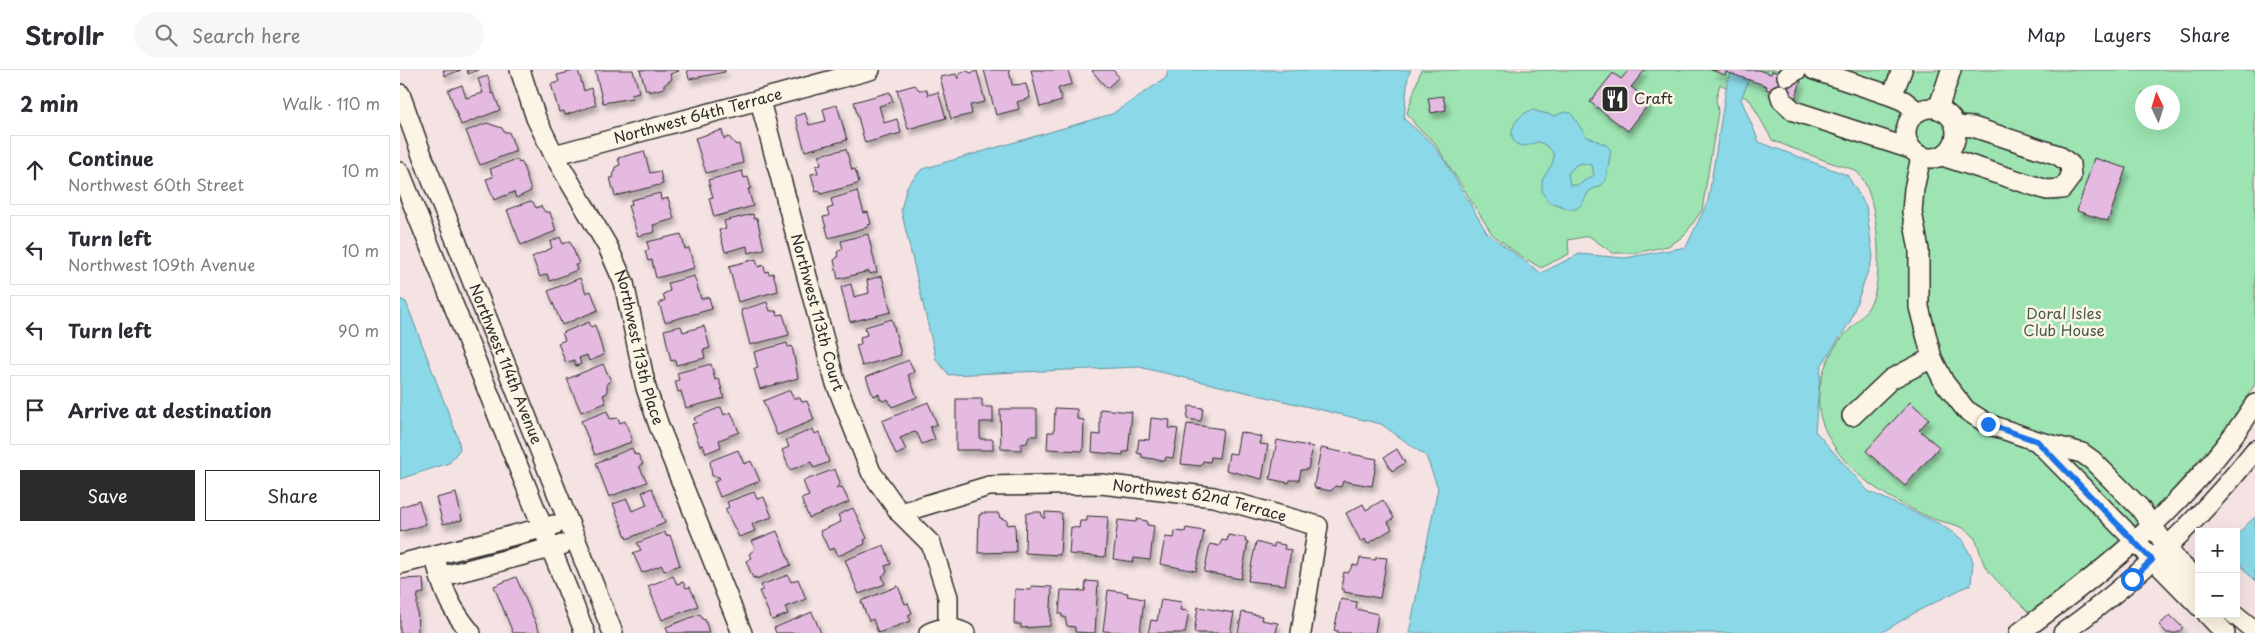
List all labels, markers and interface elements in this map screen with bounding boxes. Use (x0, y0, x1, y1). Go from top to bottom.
search box (134, 12, 484, 57)
text: Strollr (25, 17, 104, 53)
icon: search (152, 21, 180, 49)
text: Search here (192, 21, 301, 49)
text: Map (2027, 21, 2066, 48)
text: Layers (2094, 21, 2151, 48)
text: Share (2179, 21, 2230, 48)
street label: Northwest 64th Terrace (611, 81, 784, 148)
restaurant icon: Craft (1600, 84, 1630, 114)
north arrow (2135, 85, 2180, 130)
place label: Craft (1634, 86, 1673, 109)
text: 2 min (20, 87, 79, 119)
text: Walk · 110 m (282, 91, 380, 115)
text: Continue (68, 144, 154, 172)
icon: ahead (21, 156, 49, 184)
text: 10 m (342, 158, 379, 182)
text: Northwest 60th Street (68, 172, 244, 196)
text: Turn left (68, 224, 152, 252)
street label: Northwest 113th Court (786, 231, 851, 394)
icon: left (21, 236, 49, 264)
text: 10 m (342, 238, 379, 262)
text: Northwest 109th Avenue (68, 252, 255, 276)
street label: Northwest 113th Place (609, 265, 671, 428)
street label: Northwest 114th Avenue (464, 280, 549, 447)
park label: Doral Isles Club House (2023, 301, 2105, 341)
icon: left (21, 316, 49, 344)
text: Turn left (68, 316, 152, 344)
text: 90 m (338, 318, 379, 342)
icon: arrive (21, 396, 49, 424)
text: Arrive at destination (68, 396, 272, 424)
route end (1977, 413, 2000, 436)
button: Save (20, 470, 195, 521)
button: Share (205, 470, 380, 521)
street label: Northwest 62nd Terrace (1111, 472, 1289, 527)
map controls (2195, 528, 2240, 618)
button: + (2195, 528, 2240, 573)
route start (2121, 568, 2144, 591)
button: − (2195, 573, 2240, 618)

